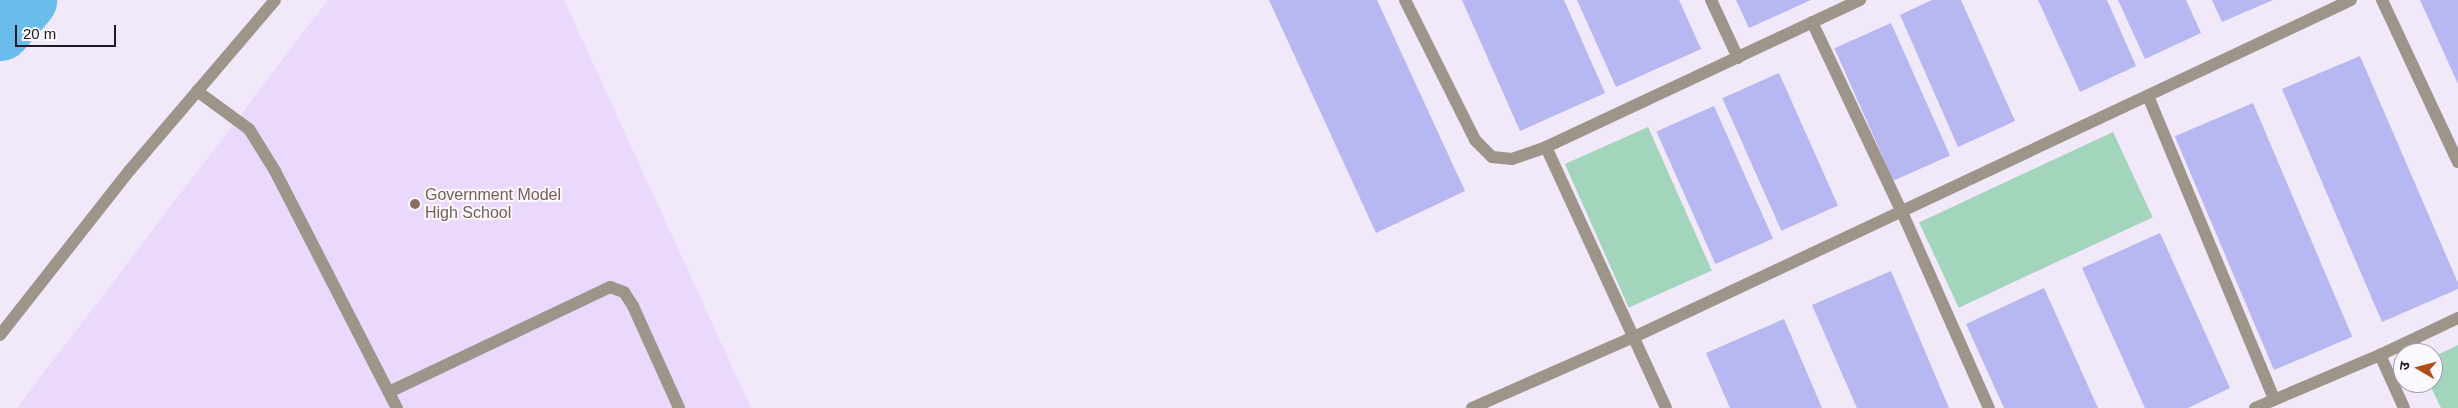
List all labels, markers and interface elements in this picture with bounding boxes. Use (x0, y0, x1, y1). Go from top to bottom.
scale bar (18, 15, 119, 47)
text: 20 m (23, 25, 56, 42)
place label: Government Model High School (425, 185, 561, 223)
marker: Government Model High School (409, 198, 421, 210)
north arrow (2393, 343, 2443, 393)
text: उ (2396, 361, 2413, 371)

